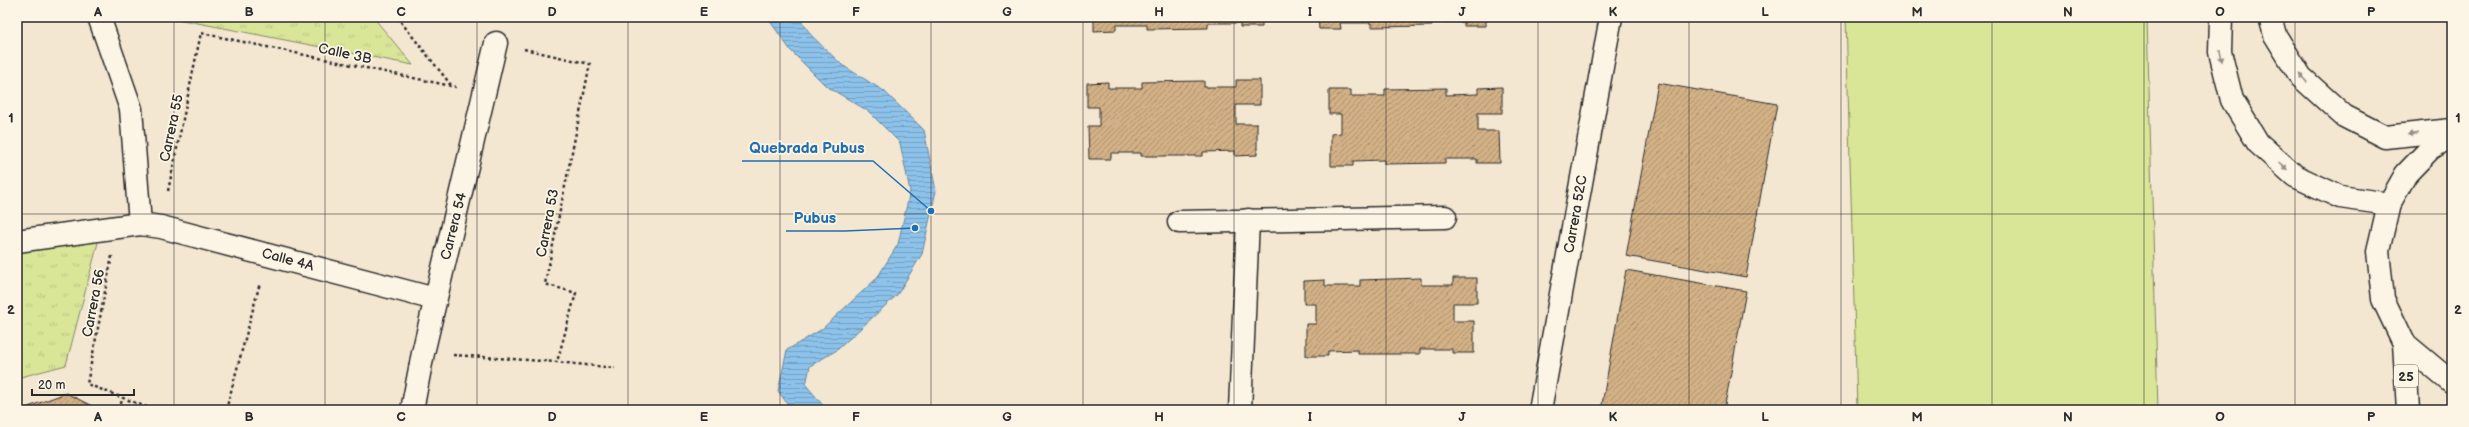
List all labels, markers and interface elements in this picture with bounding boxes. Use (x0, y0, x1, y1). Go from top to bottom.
text: A (93, 4, 102, 20)
text: B (244, 4, 254, 20)
text: C (396, 4, 406, 20)
text: D (547, 4, 557, 20)
text: E (700, 4, 709, 20)
text: F (852, 4, 860, 20)
text: G (1002, 4, 1012, 20)
text: H (1154, 4, 1164, 20)
text: I (1308, 4, 1312, 20)
text: J (1458, 4, 1466, 20)
text: K (1609, 4, 1618, 20)
text: L (1761, 4, 1769, 20)
text: M (1911, 4, 1923, 20)
text: N (2063, 4, 2073, 20)
text: O (2215, 4, 2225, 20)
text: P (2367, 4, 2376, 20)
street label: Calle 3B (317, 40, 374, 68)
one-way arrow (2218, 50, 2224, 62)
one-way arrow (2299, 73, 2308, 83)
street label: Carrera 55 (156, 93, 187, 163)
text: 1 (8, 110, 14, 126)
text: 1 (2455, 110, 2461, 126)
one-way arrow (2407, 131, 2419, 138)
callout: Quebrada Pubus (742, 134, 873, 161)
text: Quebrada Pubus (749, 139, 865, 158)
one-way arrow (2278, 161, 2289, 170)
street label: Carrera 52C (1560, 174, 1591, 254)
street label: Carrera 53 (533, 188, 562, 259)
street label: Carrera 54 (437, 190, 470, 262)
callout: Pubus (786, 204, 845, 231)
text: Pubus (794, 209, 836, 228)
street label: Calle 4A (260, 244, 316, 275)
street label: Carrera 56 (79, 267, 109, 339)
text: 2 (7, 302, 15, 318)
text: 2 (2454, 302, 2462, 318)
road number: 25 (2394, 365, 2418, 387)
scale bar (32, 371, 134, 397)
text: 20 m (38, 378, 65, 393)
text: A (93, 409, 102, 425)
text: B (244, 409, 254, 425)
text: C (396, 409, 406, 425)
text: D (547, 409, 557, 425)
text: E (700, 409, 709, 425)
text: F (852, 409, 860, 425)
text: G (1002, 409, 1012, 425)
text: H (1154, 409, 1164, 425)
text: I (1308, 409, 1312, 425)
text: J (1458, 409, 1466, 425)
text: K (1609, 409, 1618, 425)
text: L (1761, 409, 1769, 425)
text: M (1911, 409, 1923, 425)
text: N (2063, 409, 2073, 425)
text: O (2215, 409, 2225, 425)
text: P (2367, 409, 2376, 425)

